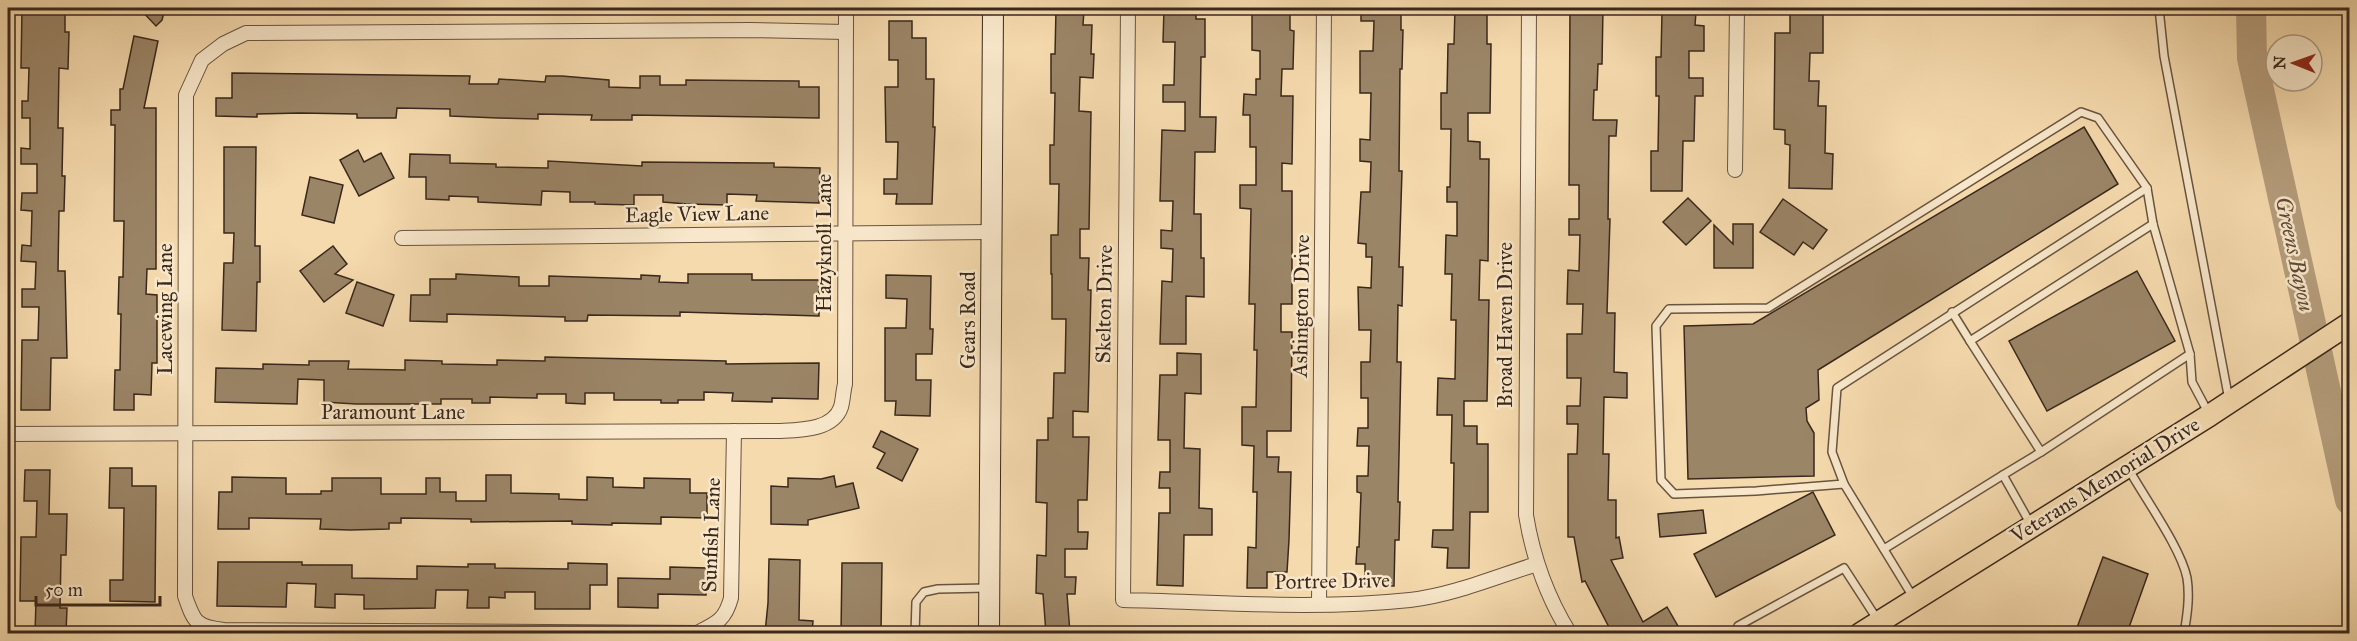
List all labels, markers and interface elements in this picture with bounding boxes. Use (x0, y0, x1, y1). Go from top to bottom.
north arrow (2264, 33, 2324, 93)
text: N (2270, 55, 2289, 70)
street label: Hazyknoll Lane (811, 173, 837, 312)
water label: Greens Bayou (2270, 194, 2320, 314)
street label: Eagle View Lane (625, 200, 770, 228)
street label: Ashington Drive (1287, 234, 1315, 379)
street label: Broad Haven Drive (1492, 242, 1518, 408)
street label: Lacewing Lane (152, 243, 178, 375)
street label: Skelton Drive (1090, 244, 1118, 364)
street label: Gears Road (955, 271, 981, 369)
street label: Paramount Lane (321, 399, 465, 425)
street label: Veterans Memorial Drive (2005, 411, 2205, 549)
street label: Sunfish Lane (696, 477, 726, 593)
street label: Portree Drive (1274, 567, 1390, 595)
scale bar (36, 569, 160, 607)
text: 50 m (45, 579, 83, 601)

